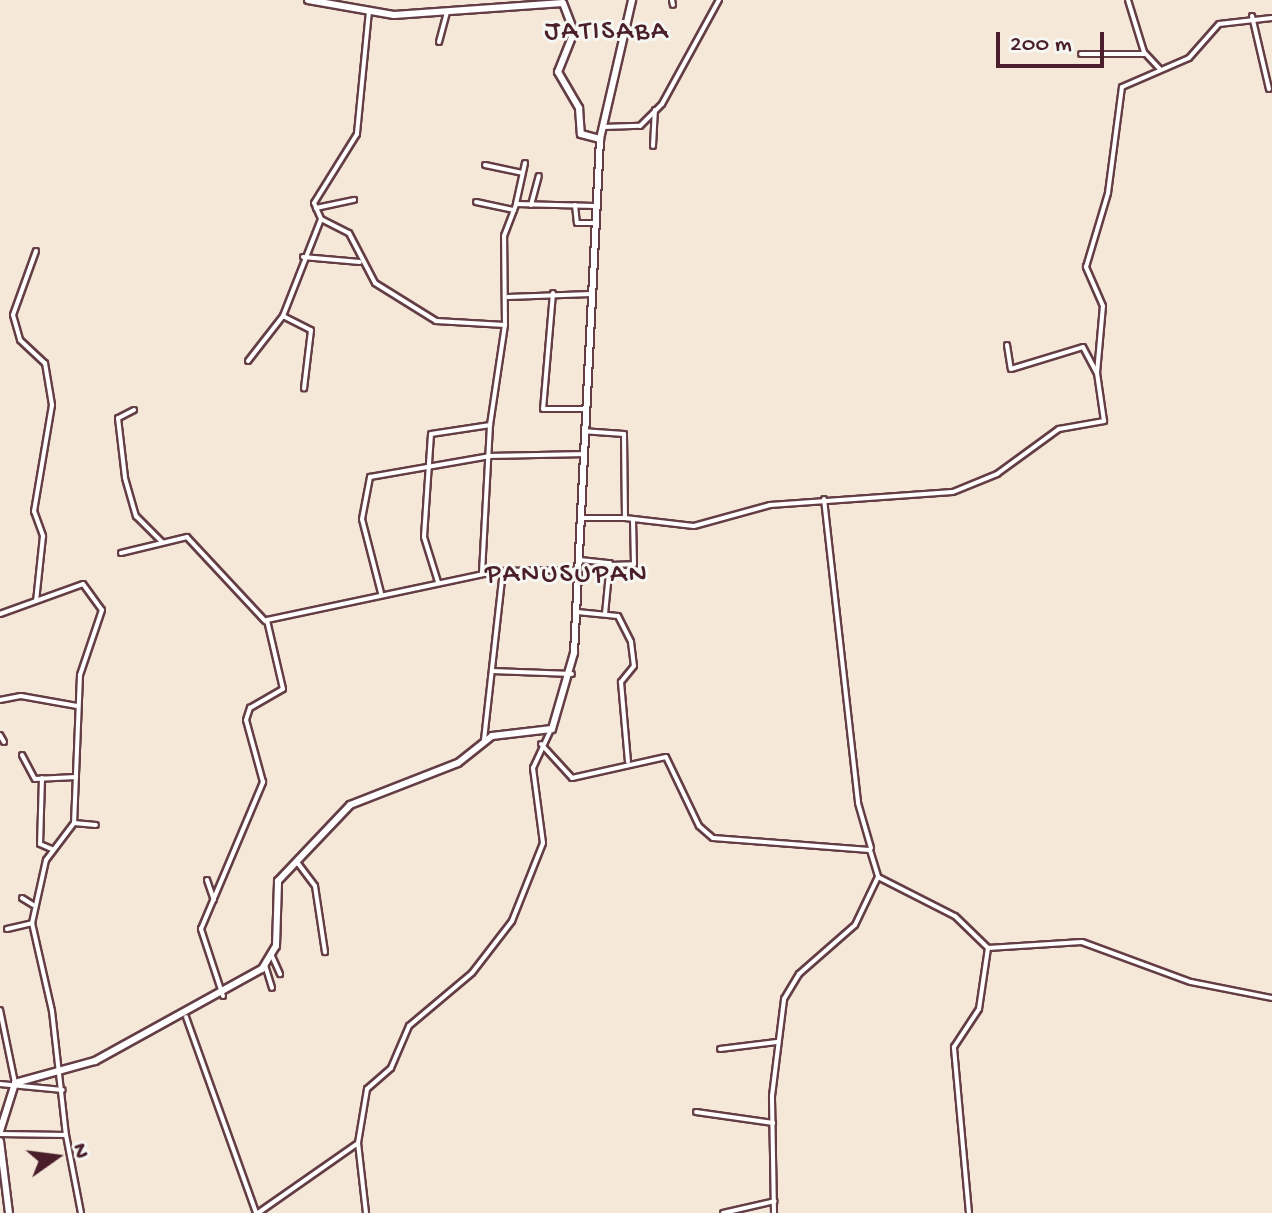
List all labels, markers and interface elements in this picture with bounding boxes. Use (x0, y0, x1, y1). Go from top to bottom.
district label: JATISABA (544, 16, 670, 50)
scale bar (1000, 16, 1108, 66)
text: 200 m (1010, 31, 1072, 60)
district label: PANUSUPAN (485, 559, 649, 593)
north arrow (16, 1117, 96, 1197)
text: N (65, 1141, 94, 1161)

